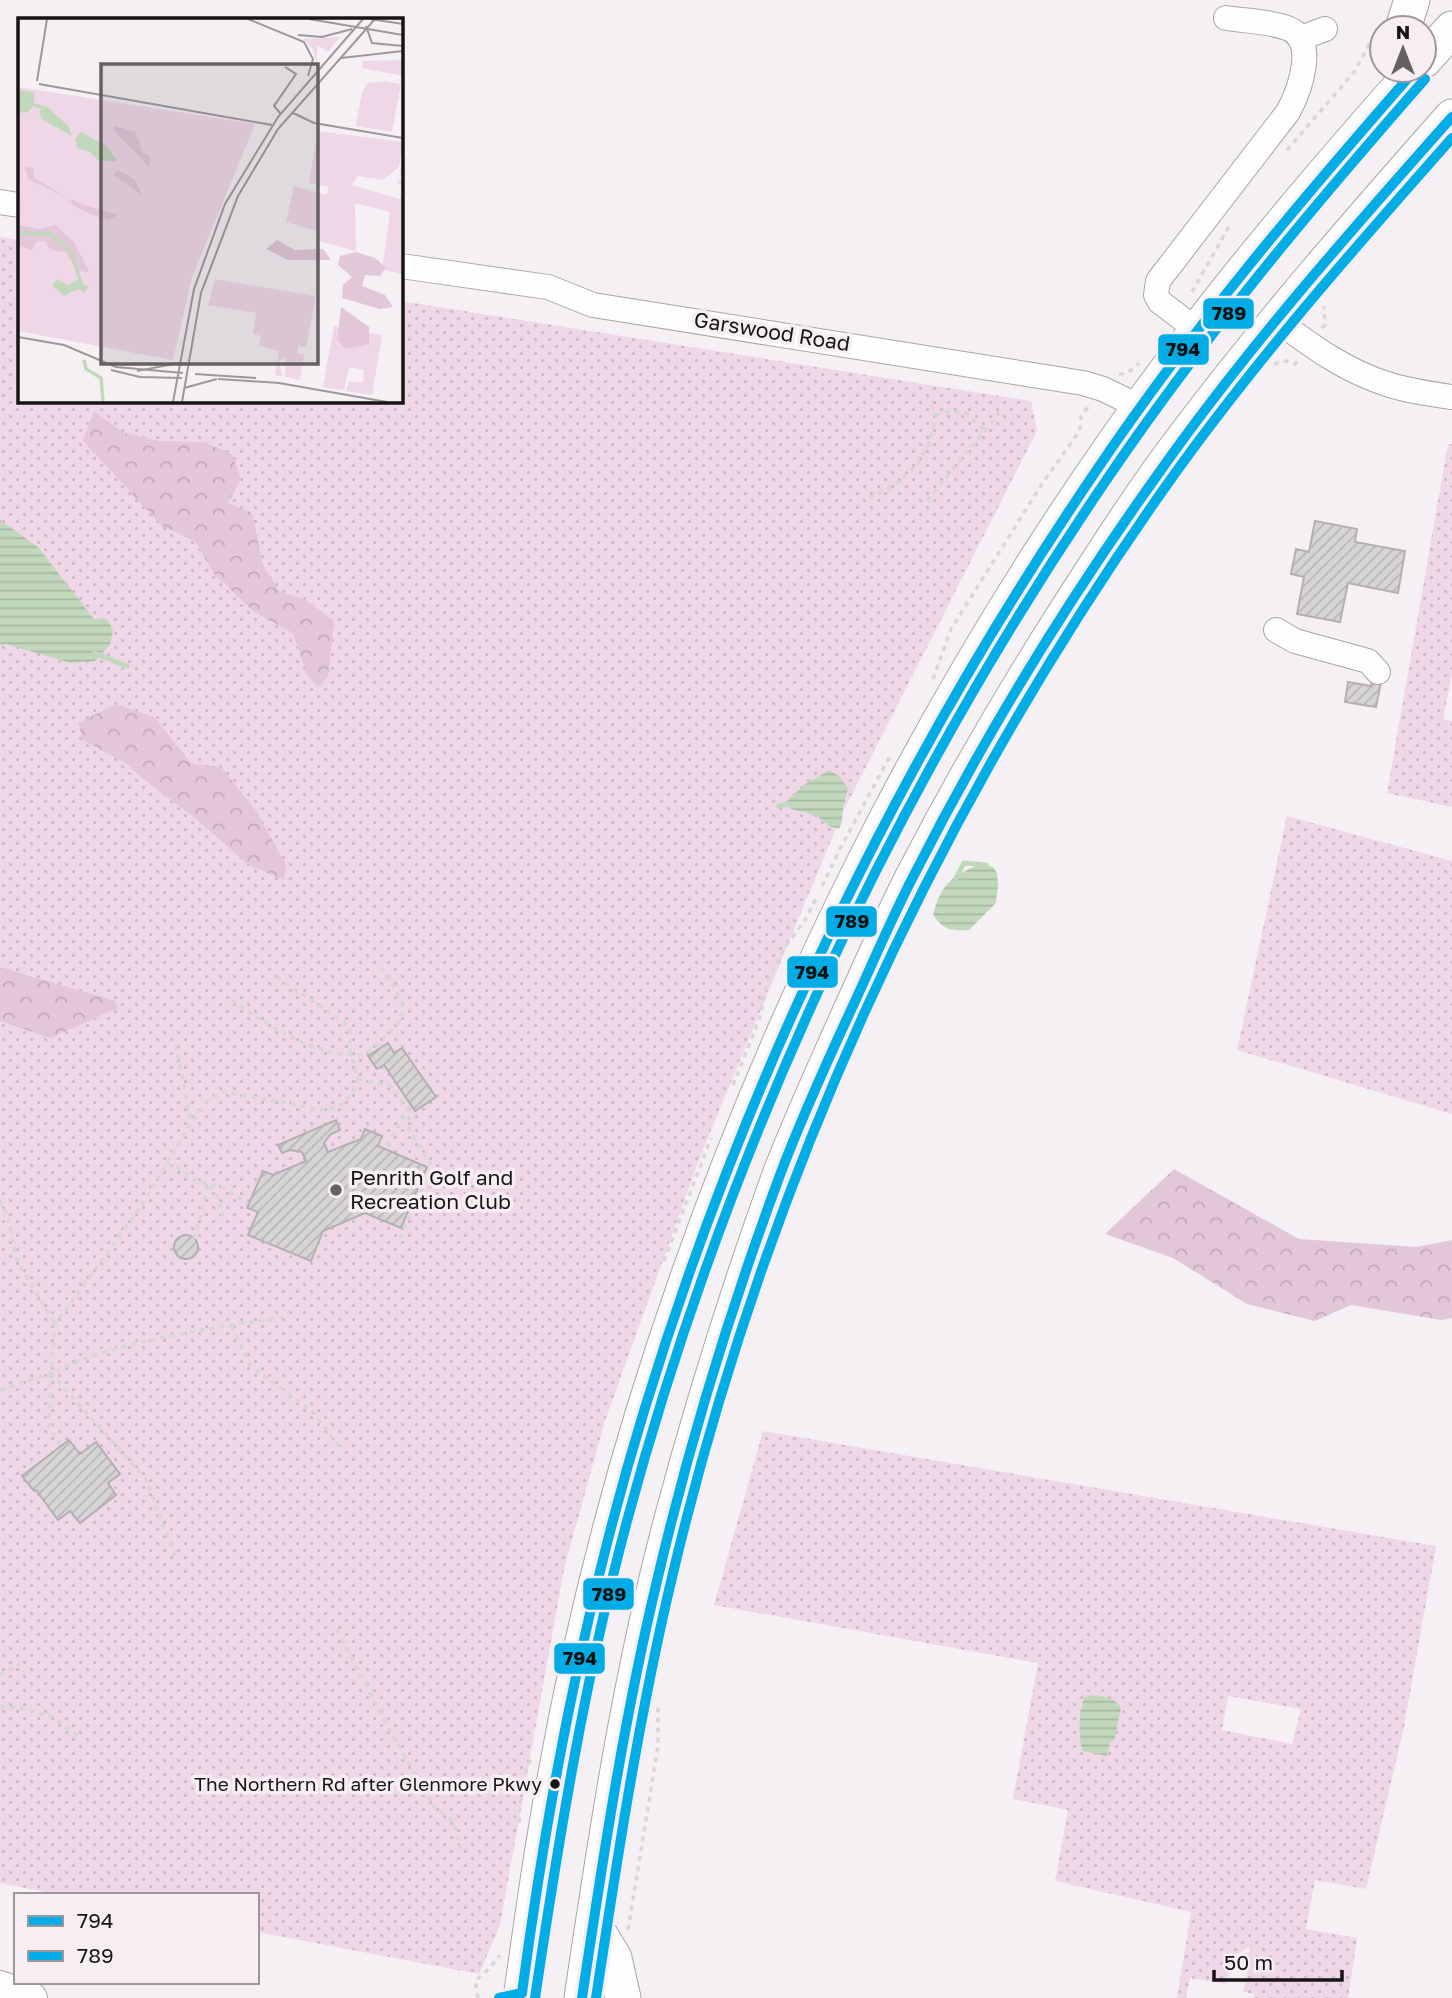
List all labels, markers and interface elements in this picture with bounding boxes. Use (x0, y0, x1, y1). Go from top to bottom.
north arrow (1368, 14, 1438, 84)
inset map (18, 18, 402, 402)
text: N (1396, 20, 1410, 43)
line badge: 789 (1202, 297, 1255, 330)
text: 789 (1212, 301, 1246, 324)
street label: Garswood Road (692, 306, 852, 356)
line badge: 794 (1157, 333, 1210, 366)
text: 794 (1166, 337, 1200, 360)
line badge: 789 (825, 905, 878, 938)
text: 789 (835, 909, 869, 932)
line badge: 794 (786, 955, 839, 989)
text: 794 (795, 960, 829, 983)
place label: Penrith Golf and Recreation Club (350, 1164, 513, 1214)
marker: Penrith Golf and Recreation Club (328, 1182, 344, 1198)
line badge: 789 (582, 1577, 635, 1611)
text: 789 (592, 1582, 626, 1605)
line badge: 794 (553, 1642, 606, 1675)
text: 794 (563, 1646, 597, 1669)
place label: The Northern Rd after Glenmore Pkwy (194, 1772, 542, 1795)
marker: The Northern Rd after Glenmore Pkwy (548, 1777, 562, 1791)
legend (14, 1893, 259, 1984)
text: 794 (77, 1907, 114, 1933)
scale bar (1214, 1938, 1342, 1982)
text: 789 (77, 1942, 114, 1968)
text: 50 m (1224, 1949, 1273, 1975)

